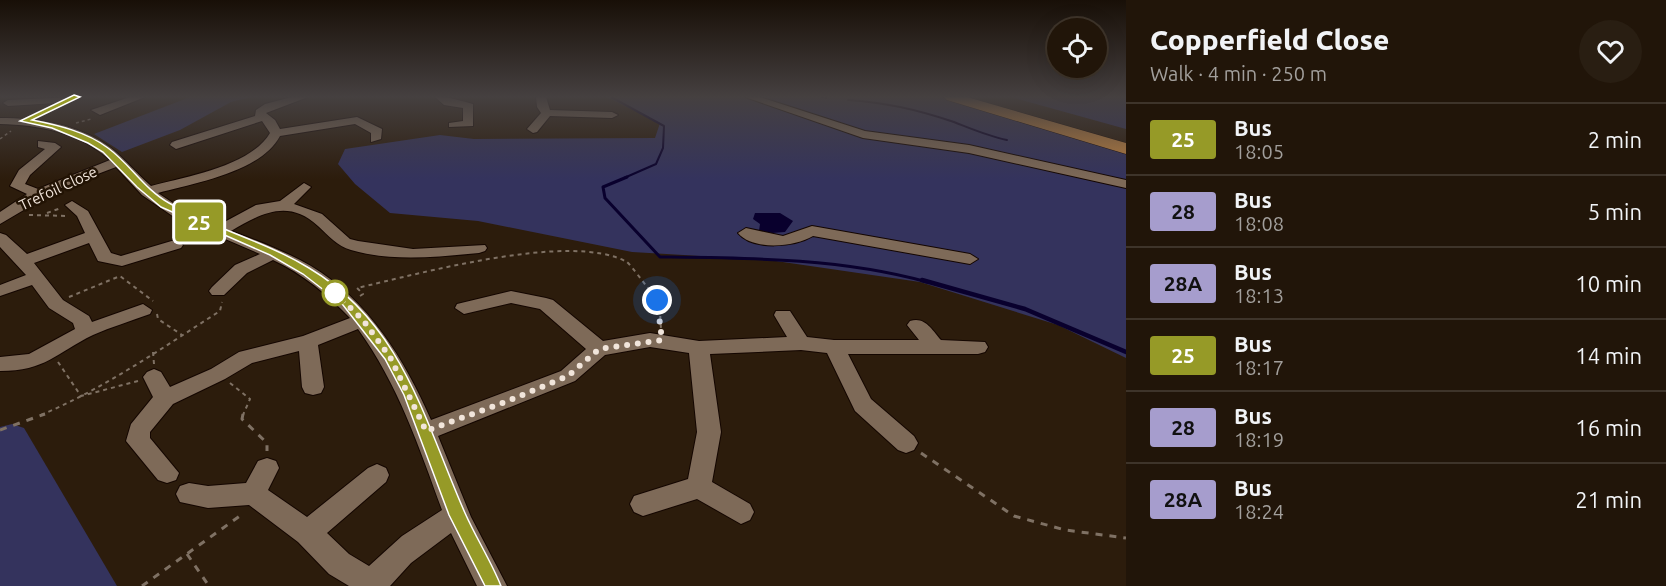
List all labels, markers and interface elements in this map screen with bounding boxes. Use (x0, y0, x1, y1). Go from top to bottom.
map controls (1047, 18, 1107, 78)
button: locate (1047, 18, 1107, 78)
button: heart (1579, 20, 1642, 83)
text: Copperfield Close (1150, 24, 1389, 55)
text: Walk · 4 min · 250 m (1150, 62, 1327, 85)
text: Bus (1234, 115, 1272, 140)
text: 25 (1171, 127, 1195, 151)
text: 2 min (1588, 127, 1642, 152)
text: 18:05 (1234, 140, 1284, 163)
street label: Trefoil Close (16, 163, 100, 213)
text: Bus (1234, 187, 1272, 212)
text: 28 (1171, 199, 1195, 223)
text: 5 min (1588, 199, 1642, 224)
line badge: 25 (172, 202, 226, 242)
text: 25 (187, 210, 211, 234)
text: 18:08 (1234, 212, 1284, 235)
text: Bus (1234, 259, 1272, 284)
text: 28A (1164, 271, 1202, 295)
text: 10 min (1575, 271, 1642, 296)
unlabelled marker (322, 280, 348, 306)
text: 18:13 (1234, 284, 1284, 307)
your location (642, 285, 672, 315)
text: Bus (1234, 331, 1272, 356)
text: 25 (1171, 343, 1195, 367)
text: 14 min (1575, 343, 1642, 368)
text: 18:17 (1234, 356, 1284, 379)
text: Bus (1234, 403, 1272, 428)
text: 28 (1171, 415, 1195, 439)
text: 16 min (1575, 415, 1642, 440)
text: 18:19 (1234, 428, 1284, 451)
text: Bus (1234, 475, 1272, 500)
text: 28A (1164, 487, 1202, 511)
text: 21 min (1575, 487, 1642, 512)
text: 18:24 (1234, 500, 1284, 523)

